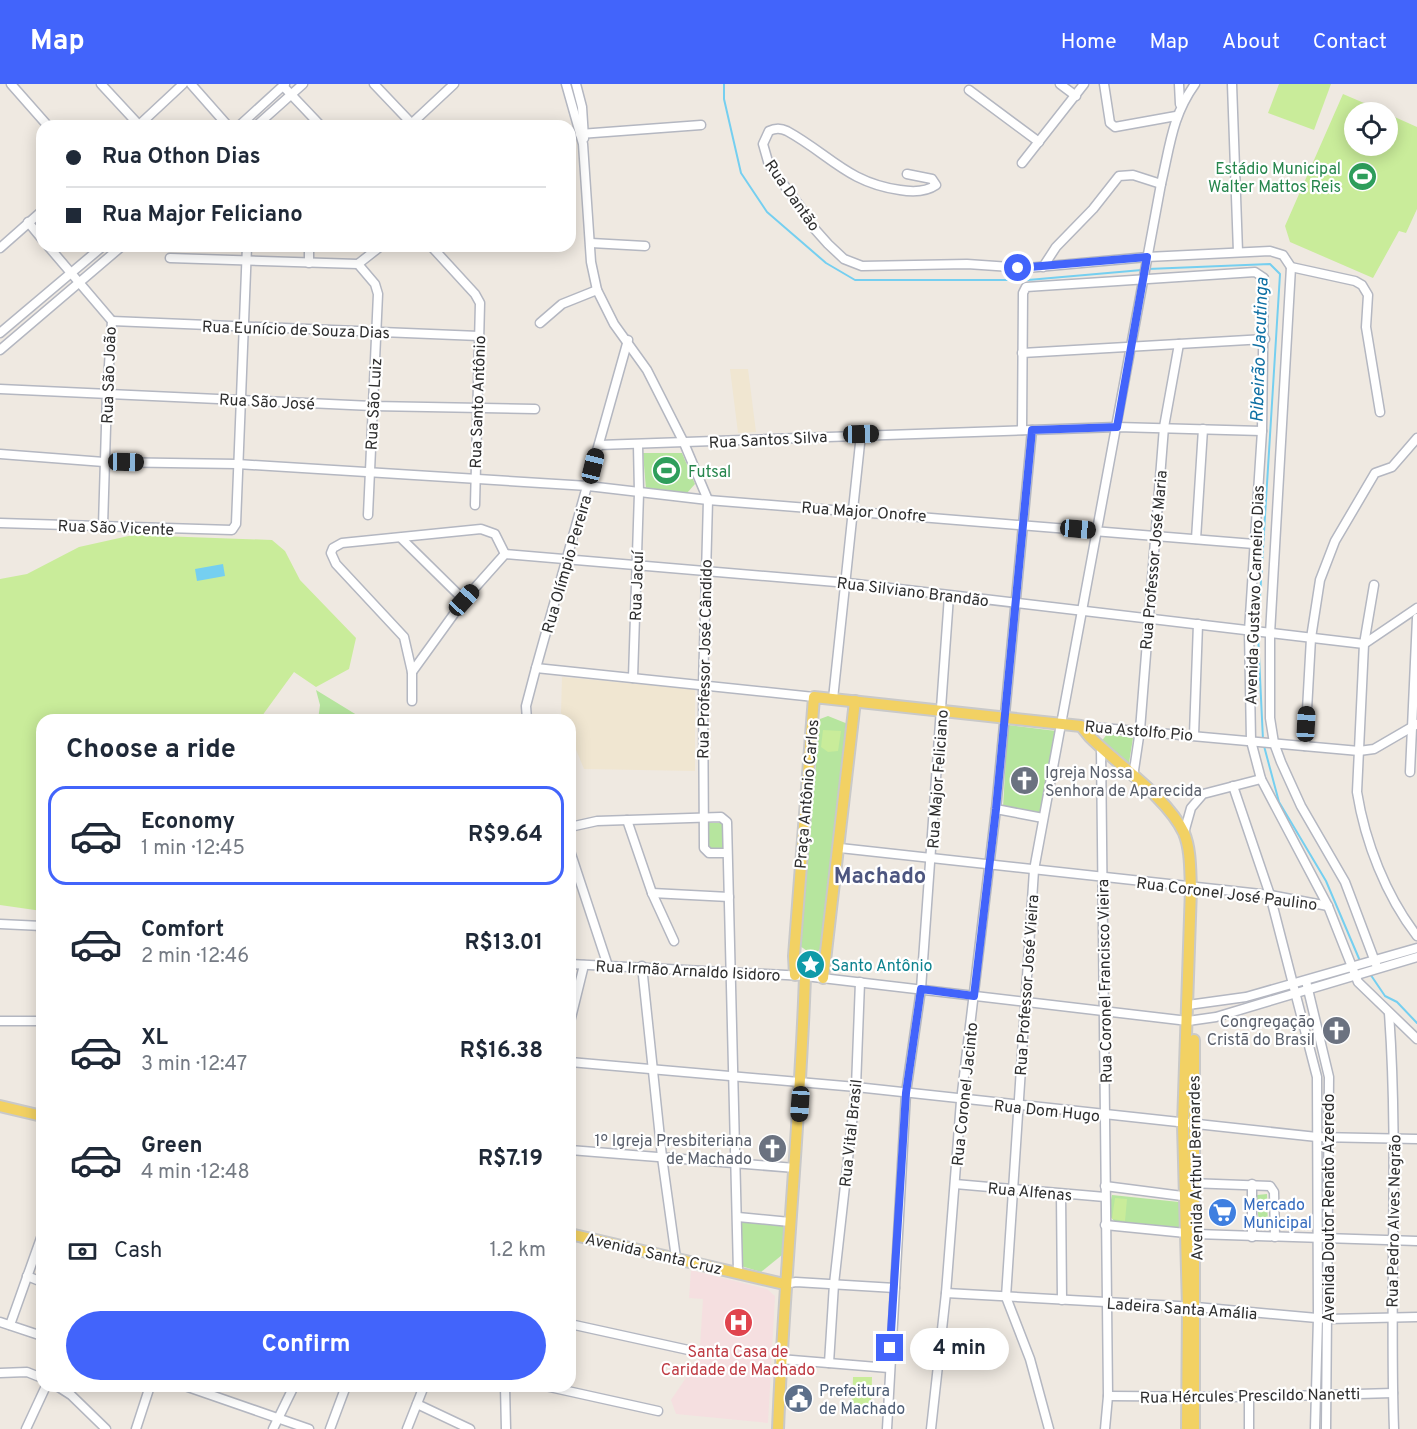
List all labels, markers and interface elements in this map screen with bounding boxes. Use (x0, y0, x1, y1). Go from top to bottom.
text: Map (30, 24, 85, 60)
text: Home (1061, 29, 1117, 56)
text: Map (1150, 29, 1189, 56)
text: About (1222, 29, 1280, 56)
text: Contact (1313, 29, 1387, 56)
map controls (1344, 102, 1398, 156)
button: locate (1344, 102, 1398, 156)
text: Rua Othon Dias (102, 144, 261, 171)
street label: Rua Dantão (759, 156, 823, 236)
place label: Estádio Municipal Walter Mattos Reis (1208, 160, 1341, 198)
sports icon: Estádio Municipal Walter Mattos Reis (1346, 161, 1378, 193)
text: Rua Major Feliciano (102, 202, 303, 229)
route start (1004, 254, 1031, 281)
water label: Ribeirão Jacutinga (1246, 276, 1275, 423)
street label: Rua Eunício de Souza Dias (202, 318, 390, 344)
street label: Rua São João (98, 326, 122, 424)
street label: Rua Santo Antônio (467, 335, 491, 469)
street label: Rua São Luiz (363, 357, 387, 451)
street label: Rua São José (219, 391, 315, 415)
car (843, 425, 879, 443)
street label: Rua Santos Silva (708, 428, 828, 454)
car (580, 446, 606, 486)
car (108, 453, 144, 471)
sports icon: Futsal (651, 455, 683, 487)
place label: Futsal (688, 463, 731, 483)
street label: Rua Professor José Maria (1137, 469, 1173, 651)
street label: Avenida Gustavo Carneiro Dias (1242, 485, 1270, 705)
street label: Rua Olímpio Pereira (539, 493, 597, 636)
street label: Rua Major Onofre (801, 499, 927, 527)
street label: Rua São Vicente (57, 517, 174, 541)
car (1059, 518, 1097, 540)
street label: Rua Jacuí (627, 549, 649, 621)
street label: Rua Professor José Cândido (694, 559, 718, 759)
street label: Rua Silviano Brandão (836, 574, 990, 612)
car (445, 581, 483, 619)
car (1296, 706, 1316, 742)
street label: Rua Major Feliciano (924, 709, 954, 849)
street label: Rua Astolfo Pio (1084, 717, 1194, 747)
street label: Praça Antônio Carlos (791, 719, 824, 870)
text: Choose a ride (66, 733, 236, 767)
place label: Igreja Nossa Senhora de Aparecida (1045, 764, 1202, 802)
church icon: Igreja Nossa Senhora de Aparecida (1008, 765, 1040, 797)
icon: car (69, 809, 123, 863)
text: Economy (141, 809, 235, 836)
text: R$9.64 (468, 822, 543, 849)
text: 1 min · 12:45 (141, 836, 245, 862)
district label: Machado (834, 864, 926, 891)
street label: Rua Coronel José Paulino (1135, 874, 1319, 916)
street label: Rua Coronel Francisco Vieira (1094, 879, 1118, 1083)
street label: Rua Professor José Vieira (1012, 894, 1044, 1076)
icon: car (69, 917, 123, 971)
text: Comfort (141, 917, 224, 944)
text: R$13.01 (464, 930, 543, 957)
text: 2 min · 12:46 (141, 944, 249, 970)
place icon: Santo Antônio (794, 949, 826, 981)
street label: Rua Irmão Arnaldo Isidoro (595, 957, 781, 987)
place label: Santo Antônio (831, 957, 933, 977)
place label: Congregação Cristã do Brasil (1207, 1013, 1315, 1051)
church icon: Congregação Cristã do Brasil (1320, 1014, 1352, 1046)
street label: Rua Coronel Jacinto (948, 1021, 983, 1167)
icon: car (69, 1025, 123, 1079)
text: XL (141, 1025, 168, 1052)
text: R$16.38 (460, 1038, 543, 1065)
text: 3 min · 12:47 (141, 1052, 247, 1078)
street label: Avenida Arthur Bernardes (1185, 1075, 1209, 1261)
street label: Rua Vital Brasil (836, 1078, 868, 1188)
car (790, 1085, 810, 1123)
street label: Avenida Doutor Renato Azeredo (1320, 1093, 1340, 1323)
street label: Rua Dom Hugo (993, 1096, 1101, 1128)
place label: 1º Igreja Presbiteriana de Machado (595, 1132, 752, 1170)
icon: car (69, 1133, 123, 1187)
text: Green (141, 1133, 203, 1160)
church icon: 1º Igreja Presbiteriana de Machado (757, 1133, 789, 1165)
street label: Rua Pedro Alves Negrão (1383, 1134, 1407, 1308)
text: R$7.19 (478, 1146, 543, 1173)
text: 4 min · 12:48 (141, 1160, 250, 1186)
street label: Rua Alfenas (987, 1179, 1073, 1207)
place label: Mercado Municipal (1243, 1196, 1312, 1234)
supermarket icon: Mercado Municipal (1206, 1197, 1238, 1229)
street label: Avenida Santa Cruz (583, 1229, 724, 1280)
icon: cash (66, 1235, 99, 1268)
text: Cash (114, 1238, 163, 1265)
text: 1.2 km (490, 1238, 546, 1264)
street label: Ladeira Santa Amália (1106, 1295, 1258, 1325)
hospital icon: Santa Casa de Caridade de Machado (722, 1307, 754, 1339)
button: Confirm (66, 1311, 546, 1380)
callout: 4 min (911, 1327, 1010, 1369)
route end (876, 1334, 903, 1361)
text: 4 min (933, 1336, 986, 1362)
place label: Santa Casa de Caridade de Machado (661, 1343, 815, 1381)
place label: Prefeitura de Machado (819, 1382, 905, 1420)
public building icon: Prefeitura de Machado (782, 1383, 814, 1415)
street label: Rua Hércules Prescildo Nanetti (1140, 1385, 1360, 1409)

